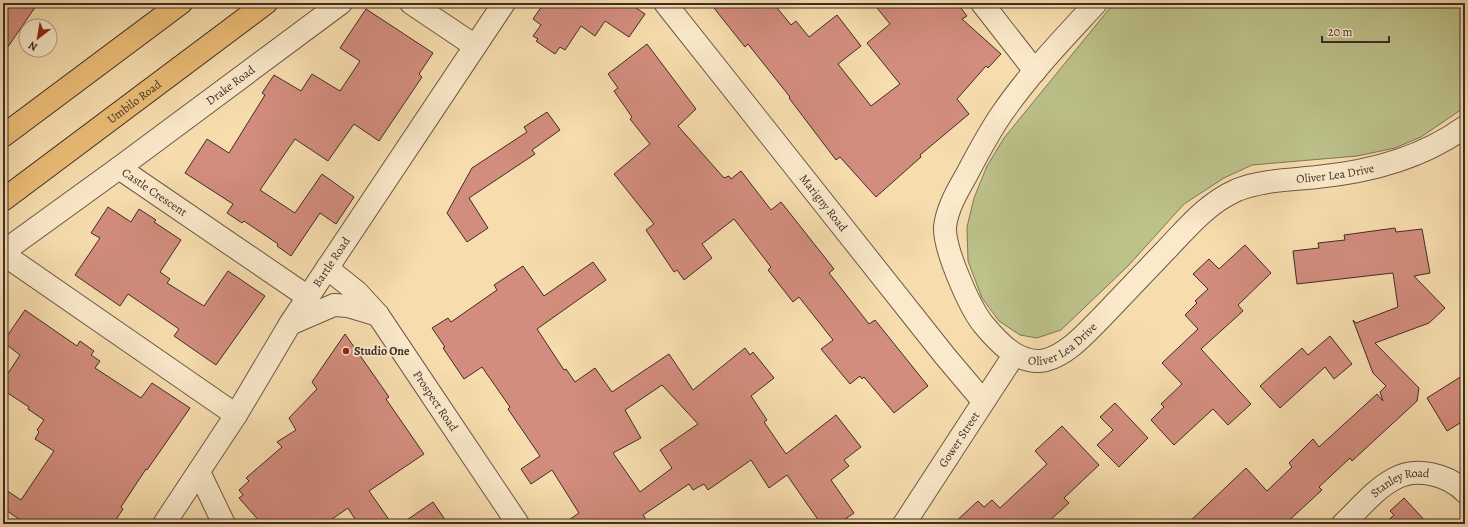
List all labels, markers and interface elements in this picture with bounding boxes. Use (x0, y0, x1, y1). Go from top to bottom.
north arrow (18, 18, 58, 58)
scale bar (1322, 18, 1389, 44)
text: 20 m (1328, 24, 1352, 40)
text: N (26, 38, 40, 55)
street label: Drake Road (203, 61, 258, 109)
street label: Umbilo Road (104, 76, 165, 127)
street label: Oliver Lea Drive (1296, 160, 1376, 187)
street label: Castle Crescent (119, 164, 190, 220)
street label: Marigny Road (796, 171, 851, 235)
street label: Bartle Road (309, 233, 354, 290)
street label: Oliver Lea Drive (1027, 319, 1100, 369)
place label: Studio One (354, 343, 410, 359)
marker: Studio One (341, 346, 351, 356)
street label: Prospect Road (409, 367, 462, 435)
street label: Gower Street (935, 408, 983, 470)
street label: Stanley Road (1367, 465, 1431, 501)

